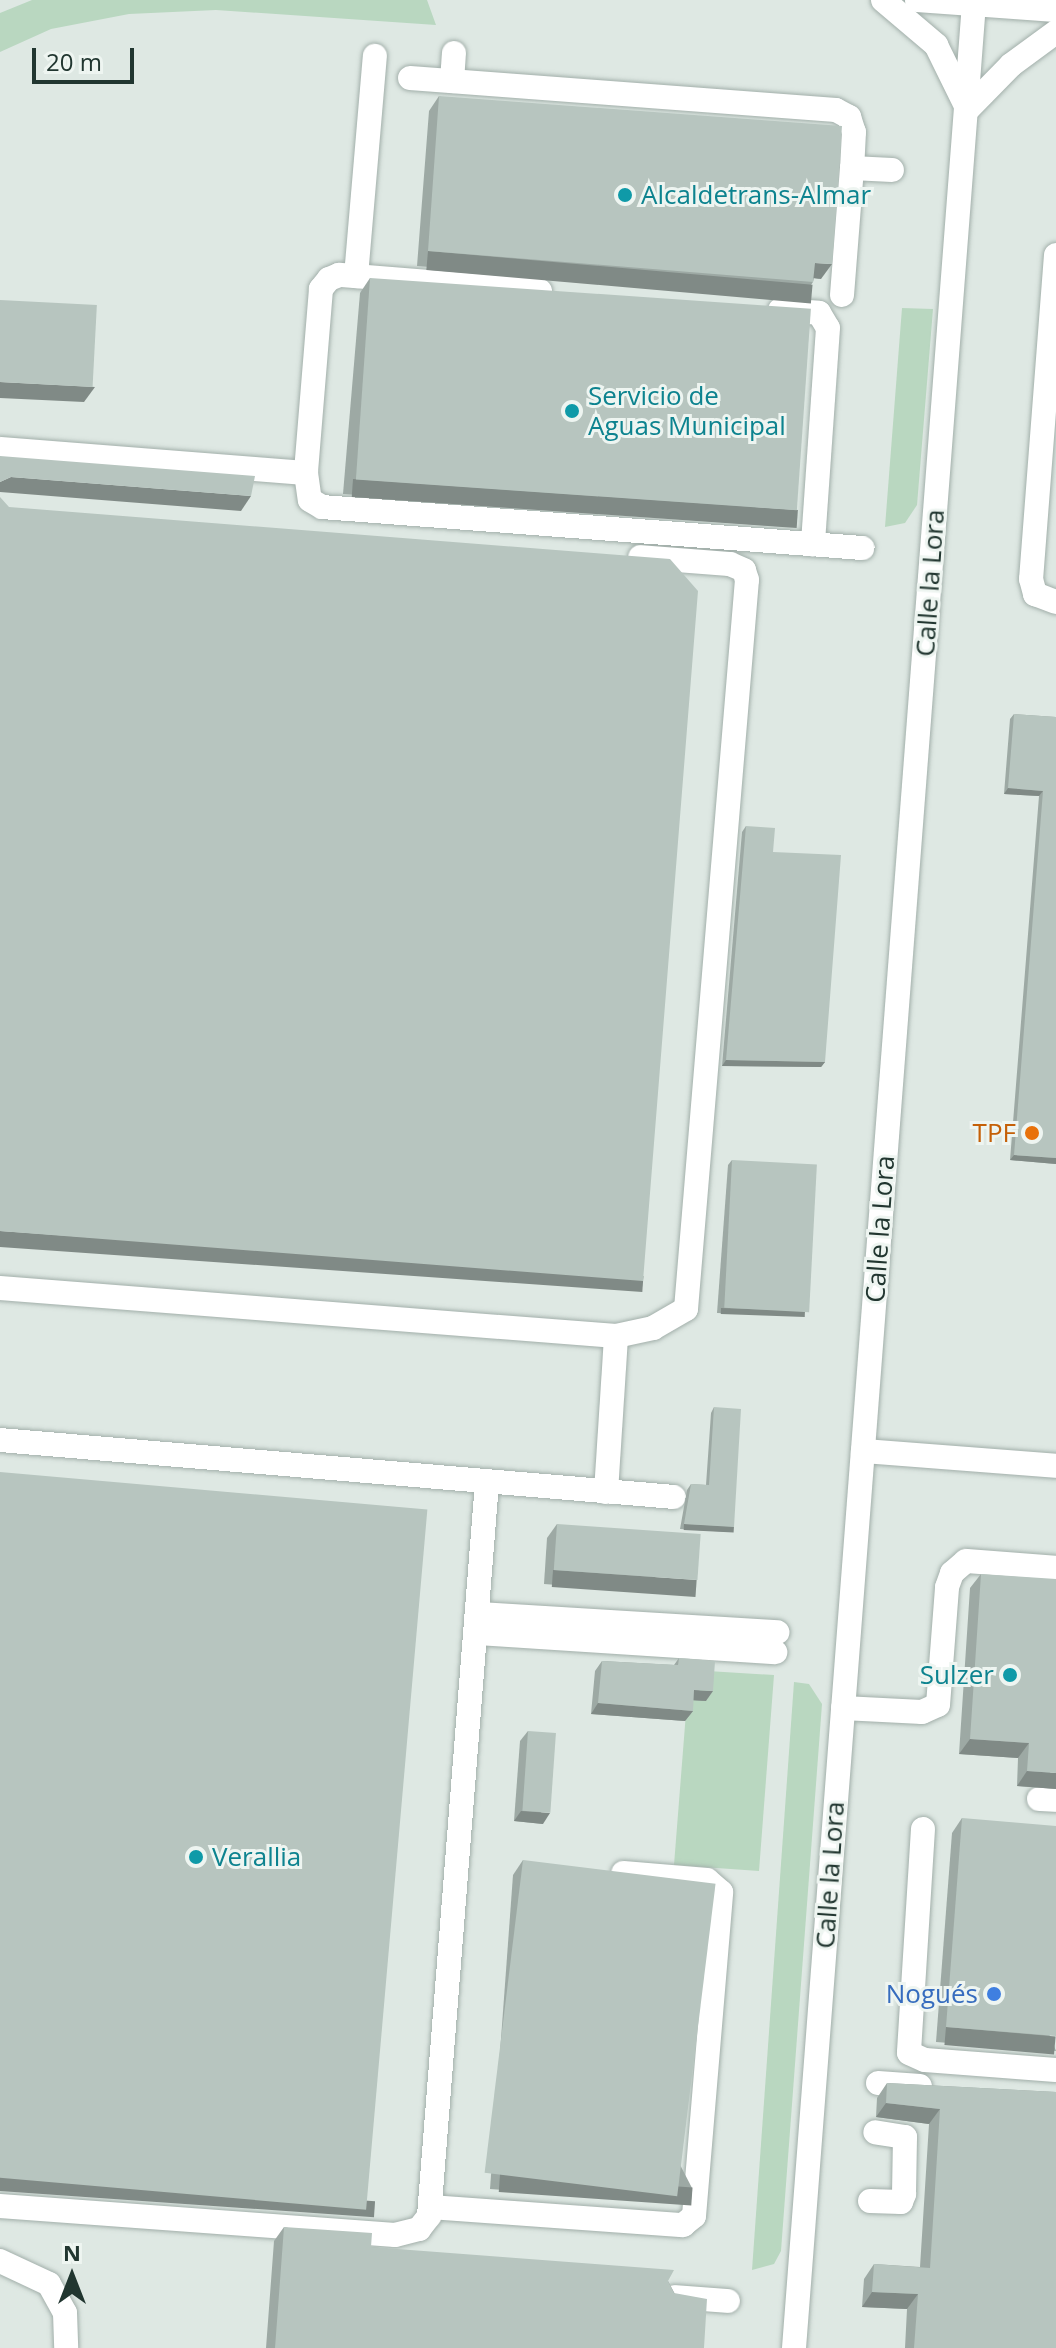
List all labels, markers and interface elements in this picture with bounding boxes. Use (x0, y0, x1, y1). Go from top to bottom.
scale bar (36, 32, 138, 82)
text: 20 m (46, 45, 102, 78)
place label: Alcaldetrans-Almar (641, 179, 871, 211)
marker: Alcaldetrans-Almar (616, 186, 634, 204)
place label: Servicio de Aguas Municipal (588, 380, 786, 442)
marker: Servicio de Aguas Municipal (563, 402, 581, 420)
street label: Calle la Lora (909, 508, 951, 658)
place label: TPF (973, 1117, 1016, 1149)
marker: TPF (1023, 1124, 1041, 1142)
street label: Calle la Lora (859, 1154, 901, 1304)
place label: Sulzer (920, 1659, 994, 1691)
marker: Sulzer (1001, 1666, 1019, 1684)
street label: Calle la Lora (809, 1800, 851, 1950)
place label: Verallia (212, 1841, 301, 1873)
marker: Verallia (187, 1848, 205, 1866)
place label: Nogués (886, 1978, 978, 2010)
marker: Nogués (985, 1985, 1003, 2003)
north arrow (32, 2236, 112, 2316)
text: N (63, 2237, 81, 2267)

